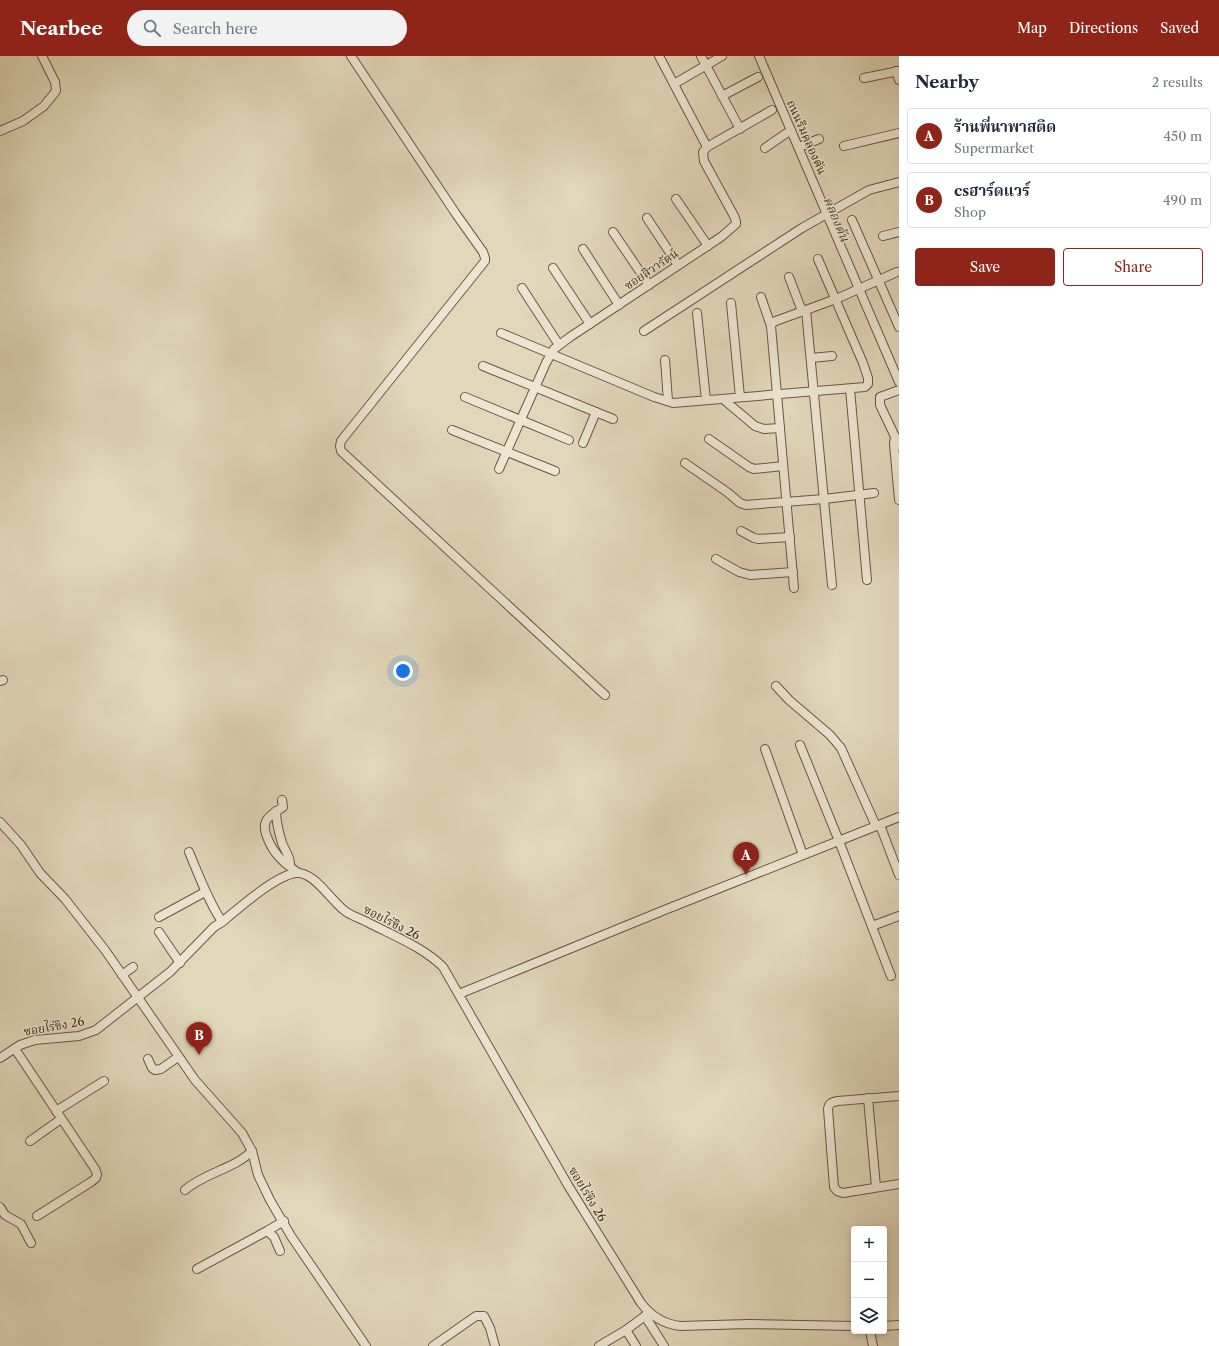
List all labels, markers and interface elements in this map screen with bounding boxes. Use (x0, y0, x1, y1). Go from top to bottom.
search box (127, 10, 407, 46)
text: Nearbee (20, 17, 103, 40)
icon: search (141, 17, 163, 39)
text: Search here (173, 19, 258, 38)
text: Map (1017, 19, 1047, 37)
text: Directions (1069, 19, 1138, 37)
text: Saved (1160, 19, 1199, 37)
text: Nearby (915, 72, 979, 92)
text: 2 results (1152, 74, 1203, 90)
street label: ถนนริมคลองตัน (784, 97, 830, 177)
text: ร้านพี่นาพาสติด (954, 117, 1056, 136)
text: A (924, 128, 934, 144)
text: 450 m (1164, 128, 1202, 144)
text: Supermarket (954, 140, 1034, 156)
text: csฮาร์ดแวร์ (954, 181, 1030, 200)
text: B (924, 192, 934, 208)
text: 490 m (1163, 192, 1202, 208)
water label: คลองตัน (820, 194, 854, 244)
text: Shop (954, 204, 986, 220)
street label: ซอยสิวารัตน์ (621, 245, 681, 293)
button: Save (915, 248, 1055, 286)
button: Share (1063, 248, 1203, 286)
your location (393, 661, 413, 681)
pin: A (733, 842, 759, 875)
street label: ซอยไร่ขิง 26 (361, 900, 423, 943)
street label: ซอยไร่ขิง 26 (22, 1012, 86, 1039)
pin: B (186, 1022, 212, 1055)
street label: ซอยไร่ขิง 26 (566, 1163, 611, 1224)
map controls (851, 1226, 887, 1334)
button: + (851, 1226, 887, 1262)
button: − (851, 1262, 887, 1298)
button: layers (851, 1298, 887, 1334)

